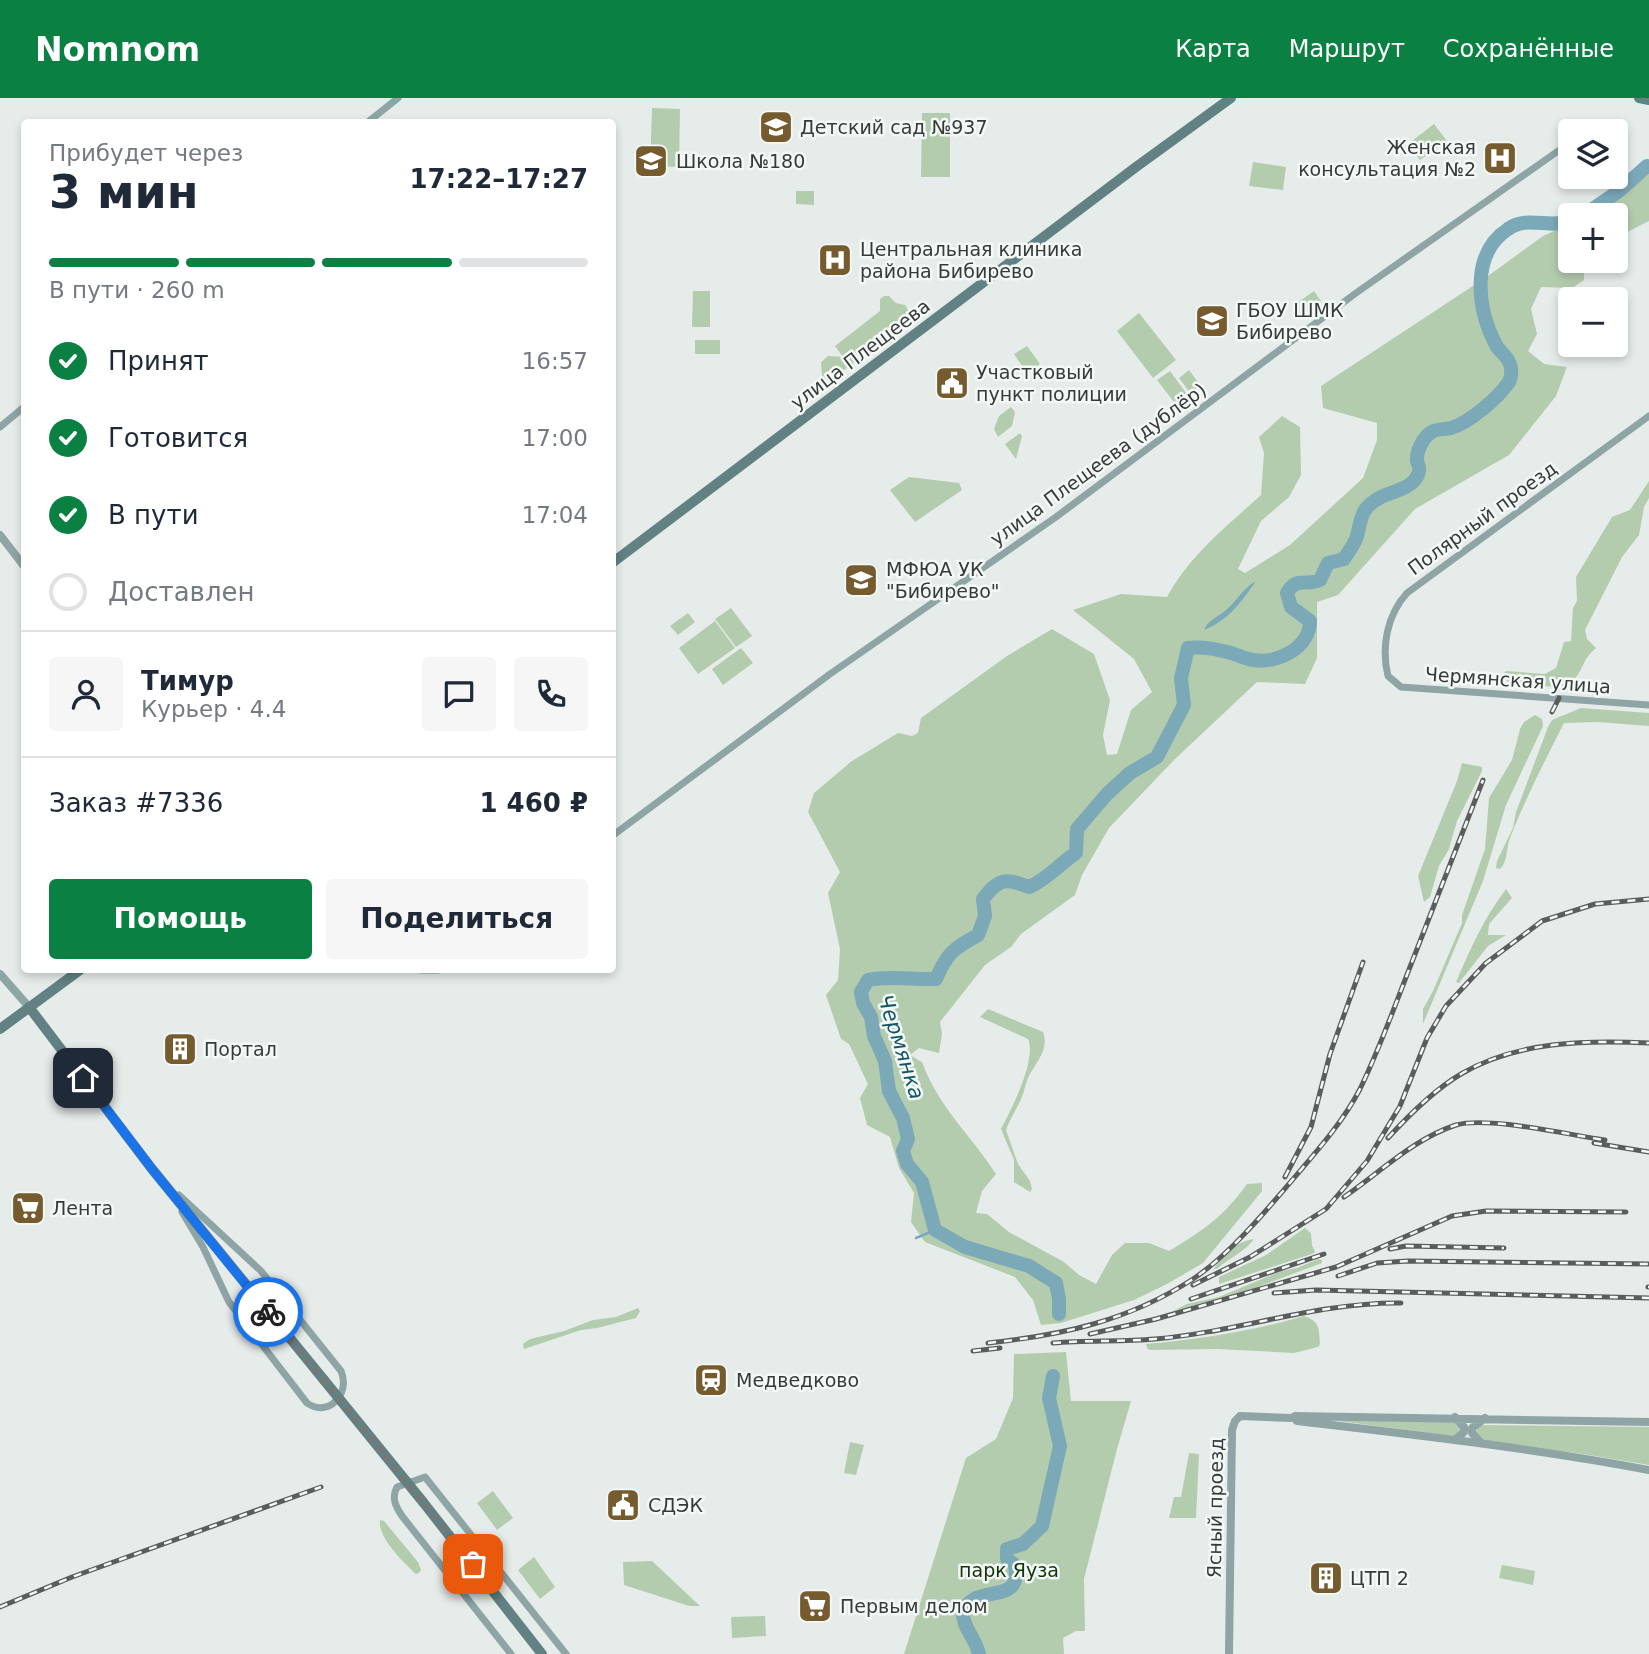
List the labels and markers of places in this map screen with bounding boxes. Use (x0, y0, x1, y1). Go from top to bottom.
school or university icon: Детский сад №937 (757, 108, 795, 146)
place label: Детский сад №937 (800, 116, 988, 138)
place label: Женская консультация №2 (1298, 136, 1476, 180)
hospital icon: Женская консультация №2 (1481, 139, 1519, 177)
school or university icon: Школа №180 (632, 142, 670, 180)
place label: Школа №180 (676, 150, 805, 172)
place label: Центральная клиника района Бибирево (860, 238, 1082, 282)
hospital icon: Центральная клиника района Бибирево (816, 241, 854, 279)
place label: ГБОУ ШМК Бибирево (1236, 299, 1344, 343)
school or university icon: ГБОУ ШМК Бибирево (1193, 302, 1231, 340)
place label: Участковый пункт полиции (976, 361, 1127, 405)
public building icon: Участковый пункт полиции (933, 364, 971, 402)
place label: МФЮА УК "Бибирево" (886, 558, 1000, 602)
school or university icon: МФЮА УК "Бибирево" (842, 561, 880, 599)
building icon: Портал (161, 1030, 199, 1068)
place label: Портал (204, 1038, 277, 1060)
pin (53, 1048, 113, 1108)
supermarket icon: Лента (9, 1189, 47, 1227)
place label: Лента (52, 1197, 113, 1219)
station icon: Медведково (692, 1361, 730, 1399)
place label: Медведково (736, 1369, 859, 1391)
public building icon: СДЭК (604, 1486, 642, 1524)
place label: СДЭК (648, 1494, 703, 1516)
pin (443, 1534, 503, 1594)
building icon: ЦТП 2 (1307, 1559, 1345, 1597)
place label: ЦТП 2 (1350, 1567, 1409, 1589)
supermarket icon: Первым делом (796, 1587, 834, 1625)
place label: Первым делом (840, 1595, 988, 1617)

